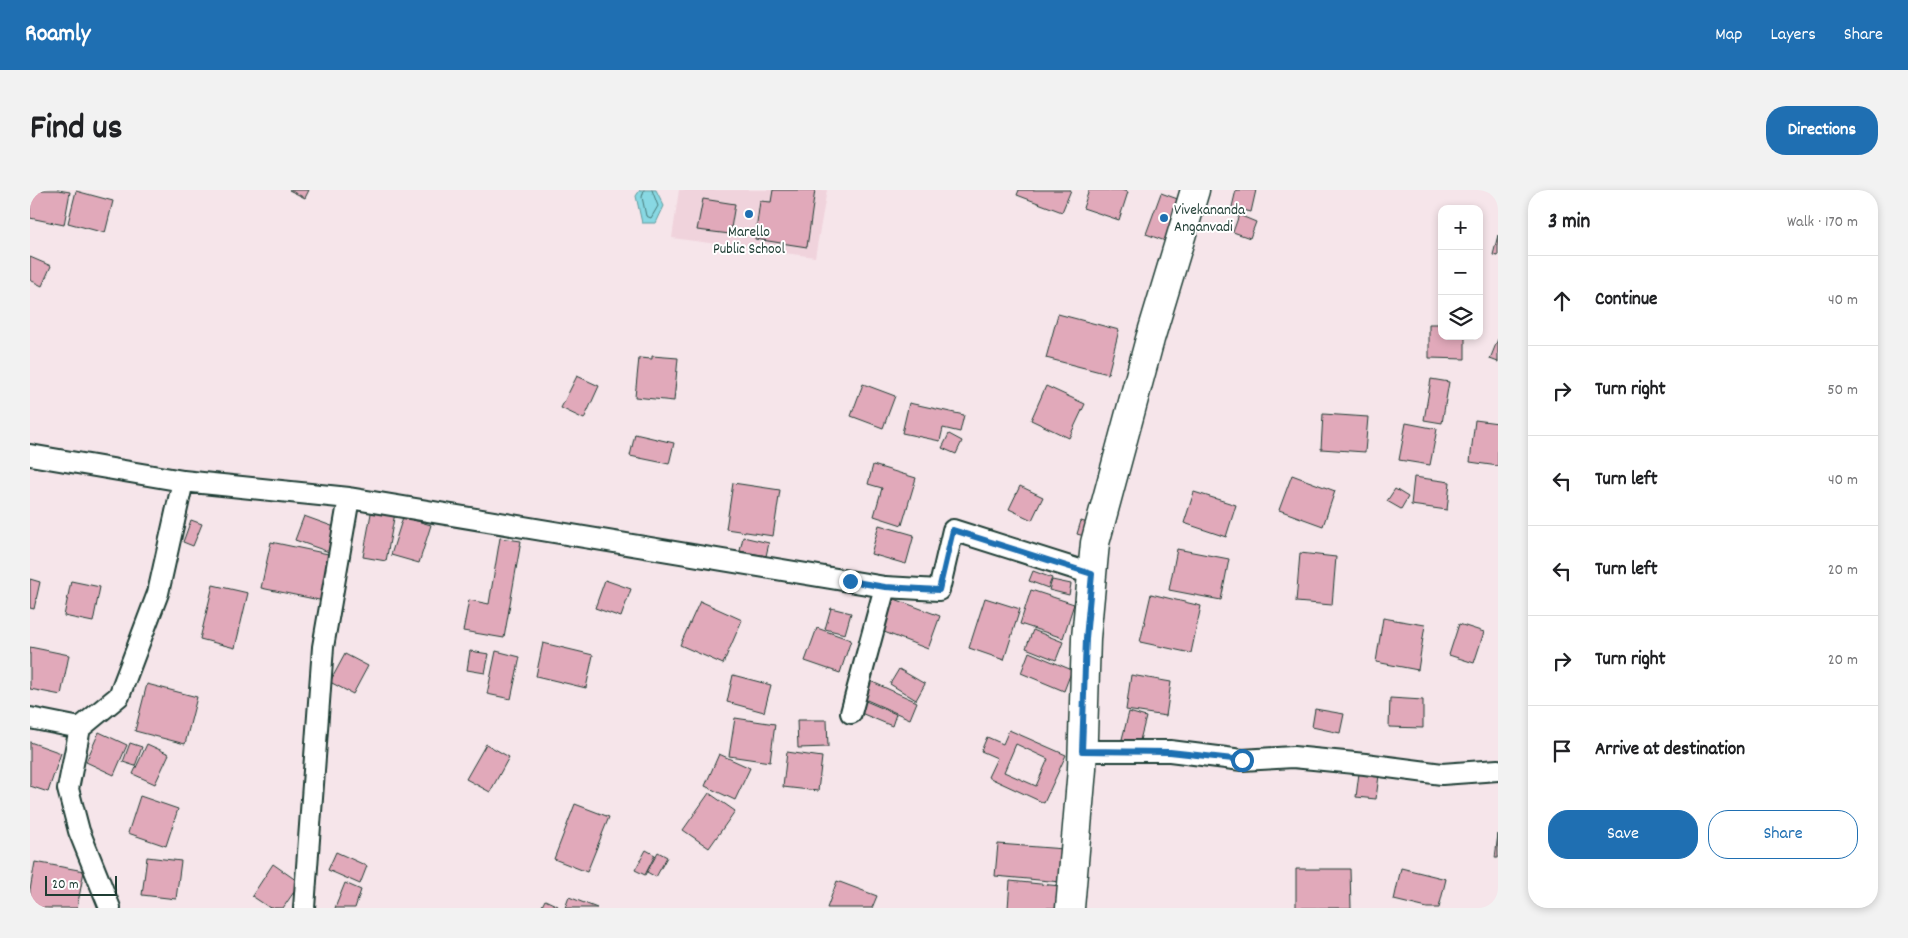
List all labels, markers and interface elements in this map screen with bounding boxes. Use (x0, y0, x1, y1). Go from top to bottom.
text: Roamly (25, 18, 91, 52)
text: Map (1715, 23, 1742, 48)
text: Layers (1770, 23, 1816, 48)
text: Share (1844, 23, 1883, 48)
text: Find us (30, 105, 122, 155)
button: Directions (1766, 106, 1878, 155)
place label: Vivekananda Anganvadi (1174, 200, 1246, 239)
map controls (1438, 205, 1483, 340)
button: + (1438, 205, 1483, 250)
marker: Marello Public School (743, 208, 755, 220)
text: 3 min (1548, 208, 1590, 238)
text: Walk · 170 m (1787, 211, 1858, 234)
marker: Vivekananda Anganvadi (1158, 212, 1170, 224)
place label: Marello Public School (713, 222, 785, 261)
button: − (1438, 250, 1483, 295)
icon: ahead (1548, 287, 1576, 315)
text: Continue (1595, 287, 1657, 314)
text: 40 m (1828, 289, 1858, 312)
button: layers (1438, 295, 1483, 340)
icon: right (1548, 377, 1576, 405)
text: Turn right (1595, 377, 1666, 404)
text: 50 m (1827, 379, 1858, 402)
icon: left (1548, 467, 1576, 495)
text: Turn left (1595, 467, 1658, 494)
text: 40 m (1828, 469, 1858, 492)
icon: left (1548, 557, 1576, 585)
text: Turn left (1595, 557, 1658, 584)
text: 20 m (1828, 559, 1858, 582)
route end (839, 570, 862, 593)
icon: right (1548, 647, 1576, 675)
text: Turn right (1595, 647, 1666, 674)
text: 20 m (1828, 649, 1858, 672)
icon: arrive (1548, 737, 1576, 765)
text: Arrive at destination (1595, 737, 1745, 764)
route start (1231, 749, 1254, 772)
button: Save (1548, 810, 1698, 859)
button: Share (1708, 810, 1858, 859)
scale bar (45, 873, 118, 896)
text: 20 m (52, 875, 79, 895)

